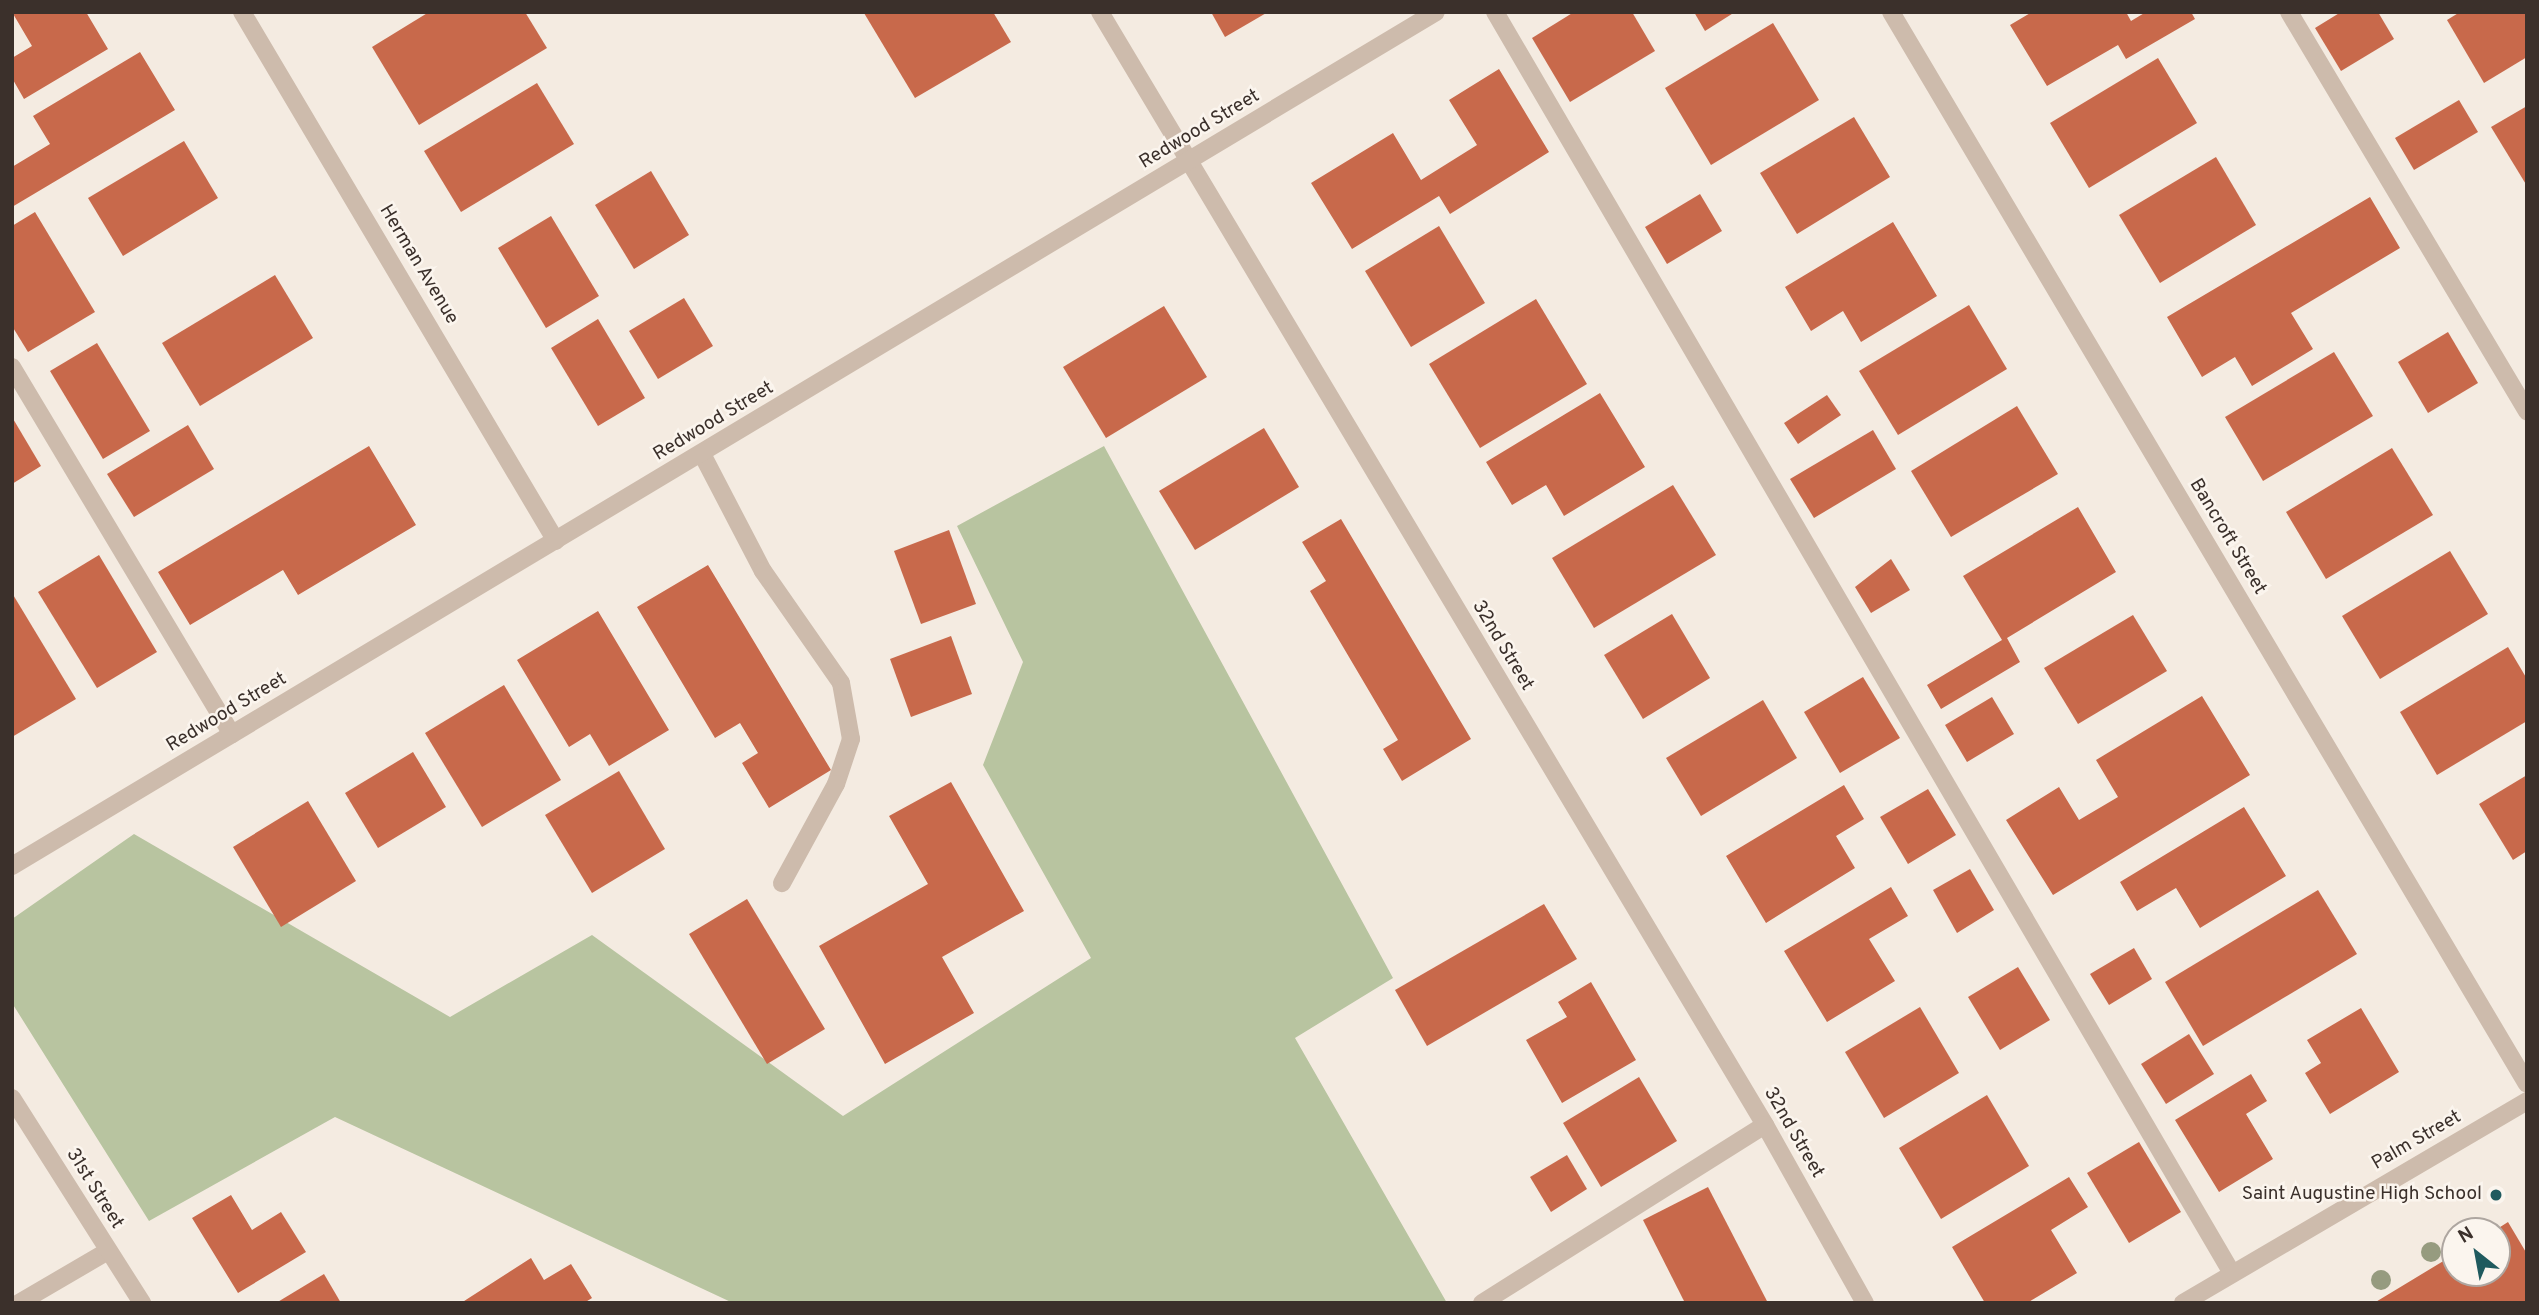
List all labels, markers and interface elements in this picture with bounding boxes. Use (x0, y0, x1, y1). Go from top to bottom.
street label: Redwood Street (1136, 85, 1264, 175)
street label: Herman Avenue (373, 201, 463, 329)
street label: Redwood Street (650, 377, 778, 467)
street label: Bancroft Street (2183, 475, 2271, 599)
street label: 32nd Street (1466, 597, 1538, 695)
street label: Redwood Street (163, 668, 291, 758)
street label: 32nd Street (1758, 1084, 1828, 1182)
street label: Palm Street (2368, 1106, 2466, 1176)
street label: 31st Street (60, 1144, 128, 1234)
place label: Saint Augustine High School (2241, 1184, 2482, 1206)
marker: Saint Augustine High School (2488, 1187, 2504, 1203)
north arrow (2441, 1217, 2511, 1287)
text: N (2454, 1222, 2478, 1250)

